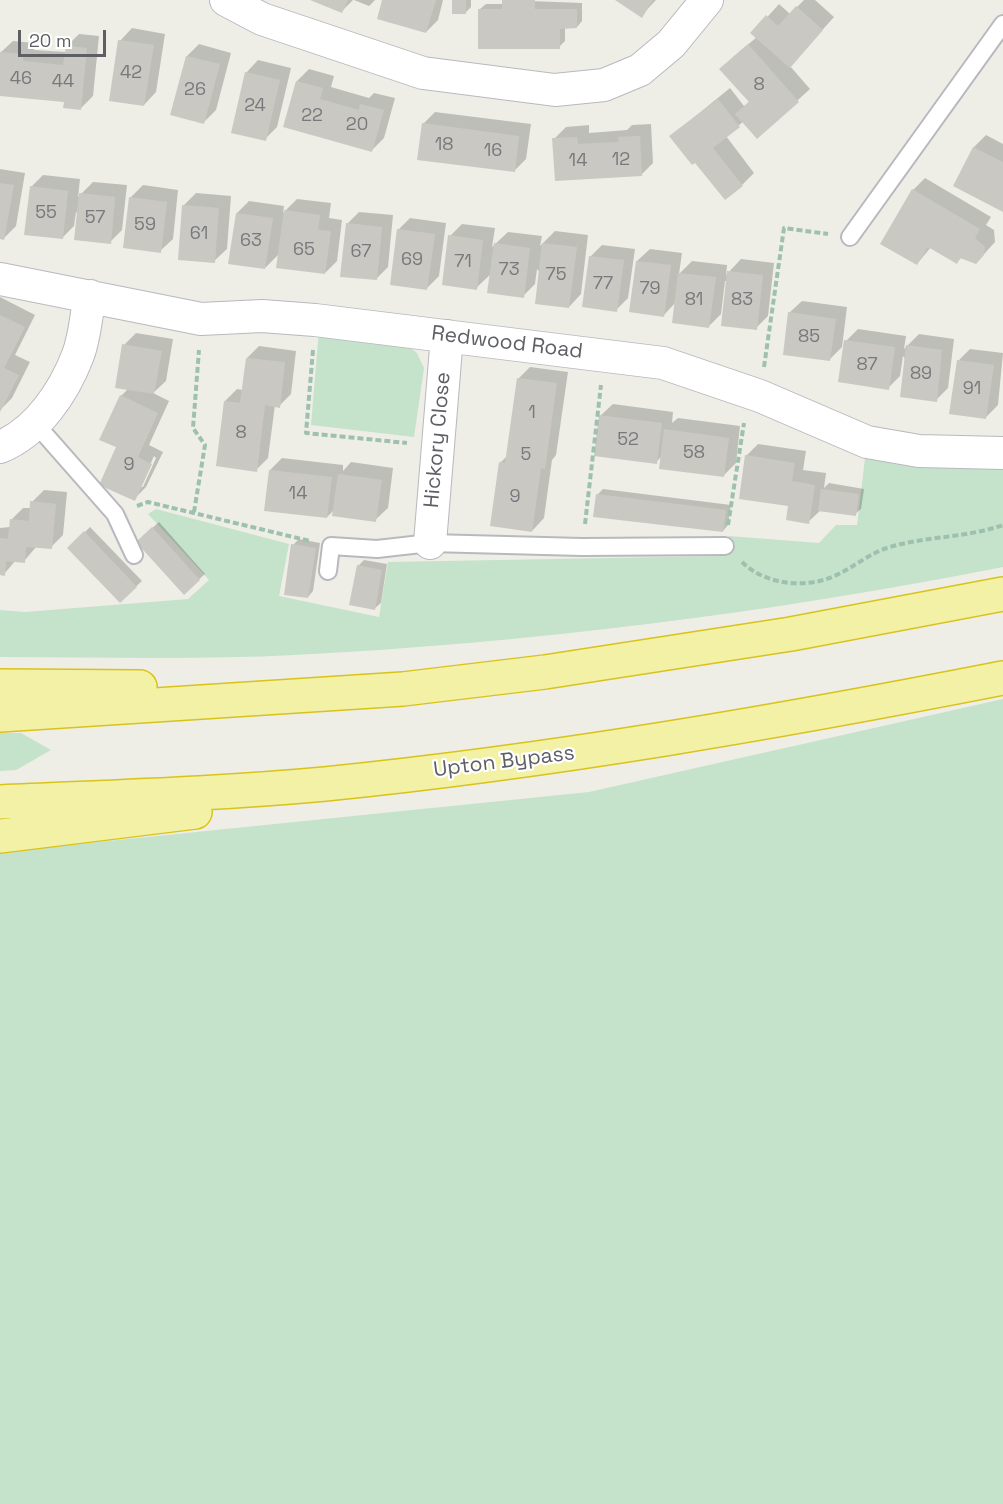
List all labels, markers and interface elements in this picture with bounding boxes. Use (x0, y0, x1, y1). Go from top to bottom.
scale bar (21, 18, 110, 56)
text: 20 m (29, 29, 72, 52)
house number: 42 (120, 62, 142, 84)
house number: 46 (10, 68, 32, 90)
house number: 44 (52, 71, 74, 93)
house number: 8 (753, 74, 765, 96)
house number: 26 (184, 79, 206, 101)
house number: 24 (244, 95, 266, 117)
house number: 22 (301, 105, 323, 127)
house number: 20 (346, 114, 368, 136)
house number: 18 (435, 134, 453, 156)
house number: 16 (484, 140, 502, 162)
house number: 12 (612, 149, 630, 171)
house number: 14 (569, 150, 587, 172)
house number: 55 (35, 202, 57, 224)
house number: 57 (85, 207, 105, 229)
house number: 59 (134, 214, 156, 236)
house number: 61 (190, 223, 208, 245)
house number: 63 (240, 230, 262, 252)
house number: 65 (293, 239, 315, 261)
house number: 67 (351, 241, 371, 263)
house number: 69 (401, 249, 423, 271)
house number: 71 (454, 251, 472, 273)
house number: 73 (498, 259, 520, 281)
house number: 75 (546, 264, 566, 286)
house number: 77 (593, 273, 613, 295)
house number: 79 (639, 278, 661, 300)
house number: 81 (685, 289, 703, 311)
house number: 83 (731, 289, 753, 311)
street label: Redwood Road (430, 321, 584, 365)
house number: 85 (798, 326, 820, 348)
house number: 87 (856, 354, 878, 376)
house number: 89 (910, 363, 932, 385)
street label: Hickory Close (420, 371, 456, 509)
house number: 91 (963, 378, 981, 400)
house number: 1 (528, 402, 536, 424)
house number: 8 (235, 422, 247, 444)
house number: 52 (617, 429, 639, 451)
house number: 58 (683, 442, 705, 464)
house number: 5 (521, 444, 531, 466)
house number: 9 (123, 454, 135, 476)
house number: 14 (289, 483, 307, 505)
house number: 9 (509, 486, 521, 508)
street label: Upton Bypass (432, 741, 576, 783)

